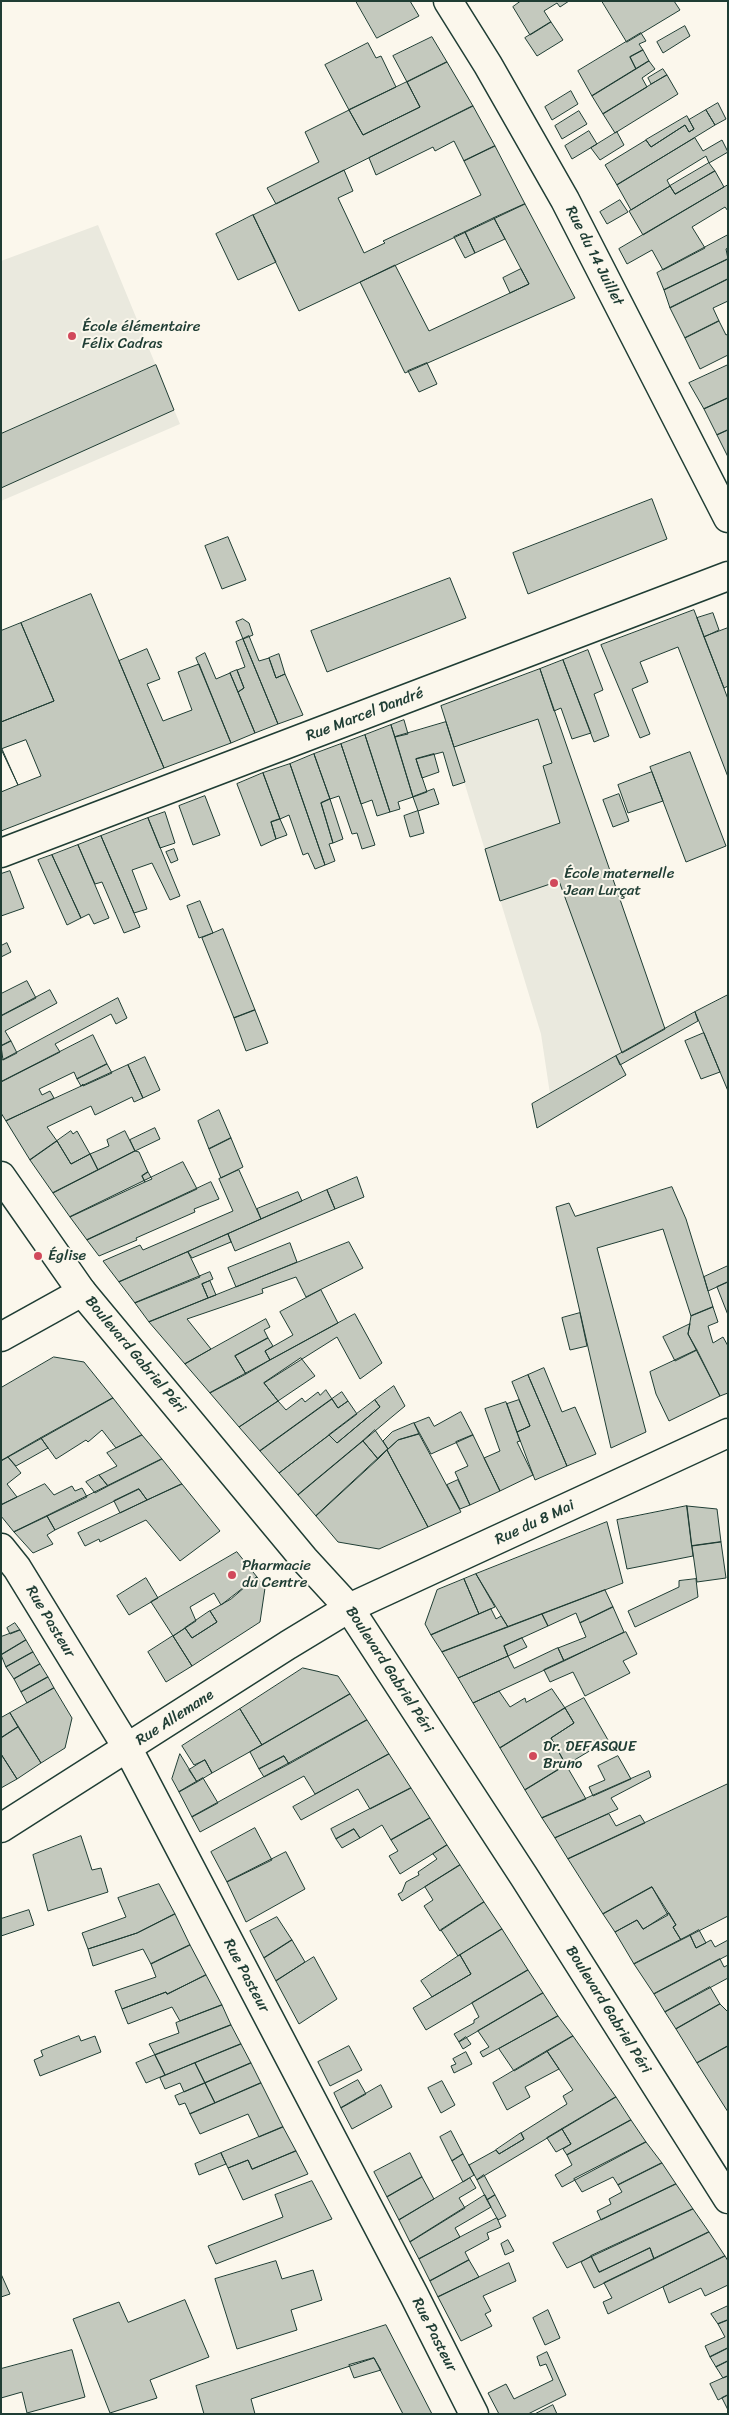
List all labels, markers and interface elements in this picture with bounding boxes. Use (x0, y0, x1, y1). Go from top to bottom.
street label: Rue du 14 Juillet (561, 203, 627, 309)
place label: École élémentaire Félix Cadras (82, 318, 200, 353)
marker: École élémentaire Félix Cadras (66, 330, 78, 342)
street label: Rue Marcel Dandré (304, 684, 426, 746)
place label: École maternelle Jean Lurçat (564, 865, 674, 900)
marker: École maternelle Jean Lurçat (548, 877, 560, 889)
place label: Église (48, 1247, 86, 1265)
marker: Église (32, 1250, 44, 1262)
street label: Boulevard Gabriel Péri (81, 1293, 189, 1417)
street label: Rue du 8 Mai (492, 1497, 578, 1549)
place label: Pharmacie du Centre (242, 1557, 311, 1592)
marker: Pharmacie du Centre (226, 1569, 238, 1581)
street label: Rue Pasteur (21, 1583, 79, 1661)
street label: Boulevard Gabriel Péri (341, 1603, 437, 1737)
street label: Rue Allemane (133, 1686, 217, 1750)
place label: Dr. DEFASQUE Bruno (543, 1738, 636, 1773)
marker: Dr. DEFASQUE Bruno (527, 1750, 539, 1762)
street label: Rue Pasteur (219, 1936, 273, 2016)
street label: Boulevard Gabriel Péri (561, 1943, 655, 2077)
street label: Rue Pasteur (408, 2295, 460, 2375)

